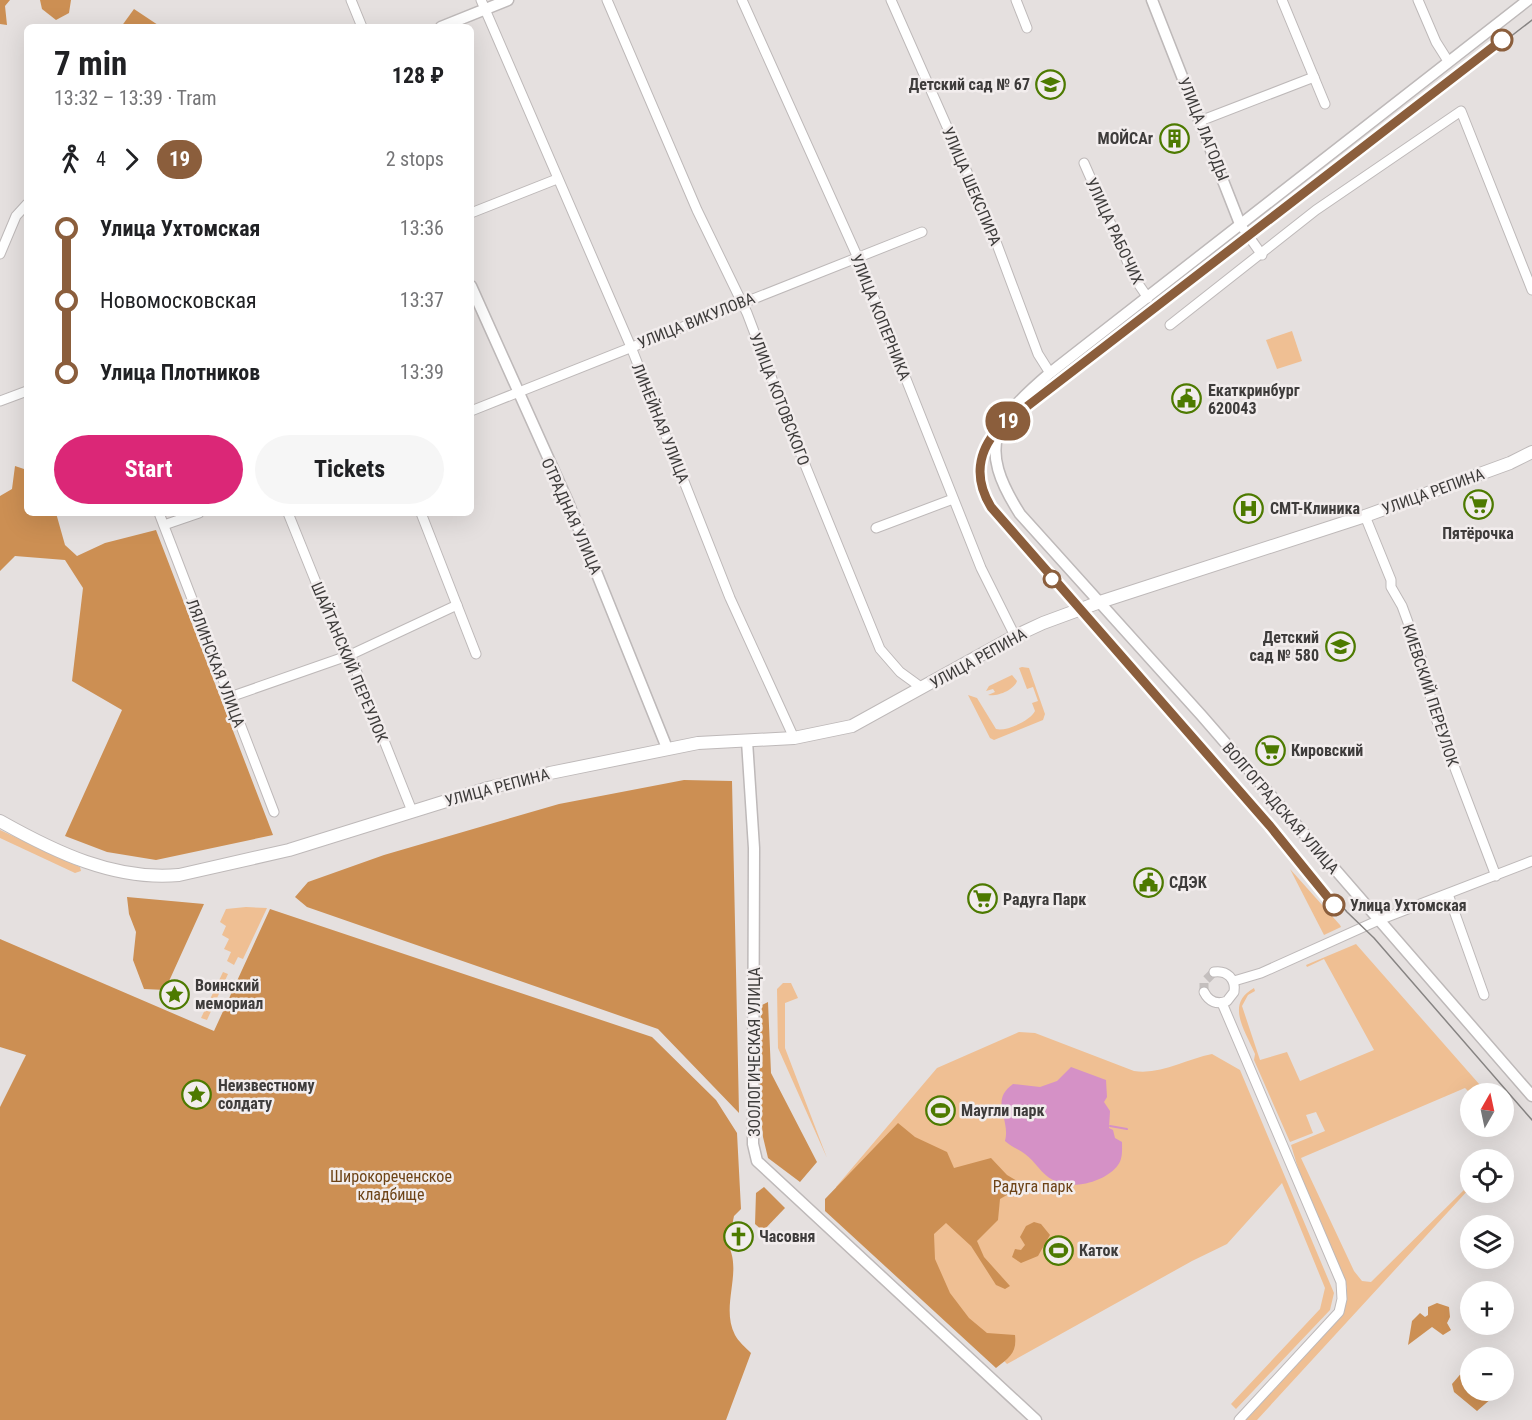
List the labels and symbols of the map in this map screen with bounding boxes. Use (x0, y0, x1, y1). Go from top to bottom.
unlabelled marker (1491, 29, 1513, 51)
school or university icon: Детский сад № 67 (1035, 68, 1067, 100)
place label: Детский сад № 67 (909, 75, 1030, 94)
street label: УЛИЦА ЛАГОДЫ (1174, 75, 1233, 184)
building icon: МОЙCAr (1158, 122, 1190, 154)
street label: УЛИЦА ШЕКСПИРА (938, 124, 1005, 248)
place label: МОЙCAr (1098, 128, 1153, 148)
street label: УЛИЦА РАБОЧИХ (1082, 175, 1148, 288)
street label: УЛИЦА КОПЕРНИКА (847, 251, 915, 383)
street label: УЛИЦА ВИКУЛОВА (635, 288, 758, 353)
street label: УЛИЦА КОТОВСКОГО (746, 330, 814, 468)
street label: ЛИНЕЙНАЯ УЛИЦА (628, 361, 693, 486)
place label: Екаткринбург 620043 (1208, 381, 1300, 418)
public building icon: Екаткринбург 620043 (1171, 383, 1203, 415)
line badge: 19 (981, 402, 1035, 440)
street label: ОТРАДНАЯ УЛИЦА (537, 455, 606, 577)
street label: УЛИЦА РЕПИНА (1379, 464, 1487, 519)
supermarket icon: Пятёрочка (1462, 489, 1494, 521)
hospital icon: СМТ-Клиника (1233, 492, 1265, 524)
place label: СМТ-Клиника (1270, 499, 1360, 518)
place label: Пятёрочка (1442, 524, 1514, 543)
unlabelled marker (1043, 570, 1061, 588)
street label: ШАЙТАНСКИЙ ПЕРЕУЛОК (307, 579, 392, 745)
street label: ЛЯЛИНСКАЯ УЛИЦА (182, 596, 249, 730)
street label: КИЕВСКИЙ ПЕРЕУЛОК (1399, 622, 1463, 769)
street label: УЛИЦА РЕПИНА (927, 624, 1030, 693)
place label: Детский сад № 580 (1249, 628, 1319, 665)
school or university icon: Детский сад № 580 (1324, 630, 1356, 662)
supermarket icon: Кировский (1254, 734, 1286, 766)
street label: ВОЛГОГРАДСКАЯ УЛИЦА (1218, 739, 1343, 878)
place label: Кировский (1291, 741, 1363, 760)
street label: УЛИЦА РЕПИНА (443, 764, 551, 811)
public building icon: СДЭК (1132, 866, 1164, 898)
place label: СДЭК (1169, 873, 1208, 892)
supermarket icon: Радуга Парк (966, 883, 998, 915)
place label: Радуга Парк (1003, 890, 1086, 909)
marker: Улица Ухтомская (1323, 894, 1345, 916)
place label: Улица Ухтомская (1350, 896, 1467, 915)
street label: ЗООЛОГИЧЕСКАЯ УЛИЦА (745, 967, 764, 1137)
place label: Воинский мемориал (195, 976, 263, 1013)
place icon: Воинский мемориал (158, 978, 190, 1010)
place label: Неизвестному солдату (218, 1076, 315, 1113)
place icon: Неизвестному солдату (181, 1078, 213, 1110)
north arrow (1460, 1083, 1514, 1137)
sports icon: Маугли парк (924, 1094, 956, 1126)
place label: Маугли парк (961, 1101, 1045, 1120)
park label: Широкореченское кладбище (330, 1167, 452, 1204)
park label: Радуга парк (993, 1177, 1073, 1196)
church icon: Часовня (722, 1220, 754, 1252)
place label: Часовня (759, 1227, 816, 1246)
sports icon: Каток (1042, 1234, 1074, 1266)
place label: Каток (1079, 1241, 1119, 1260)

